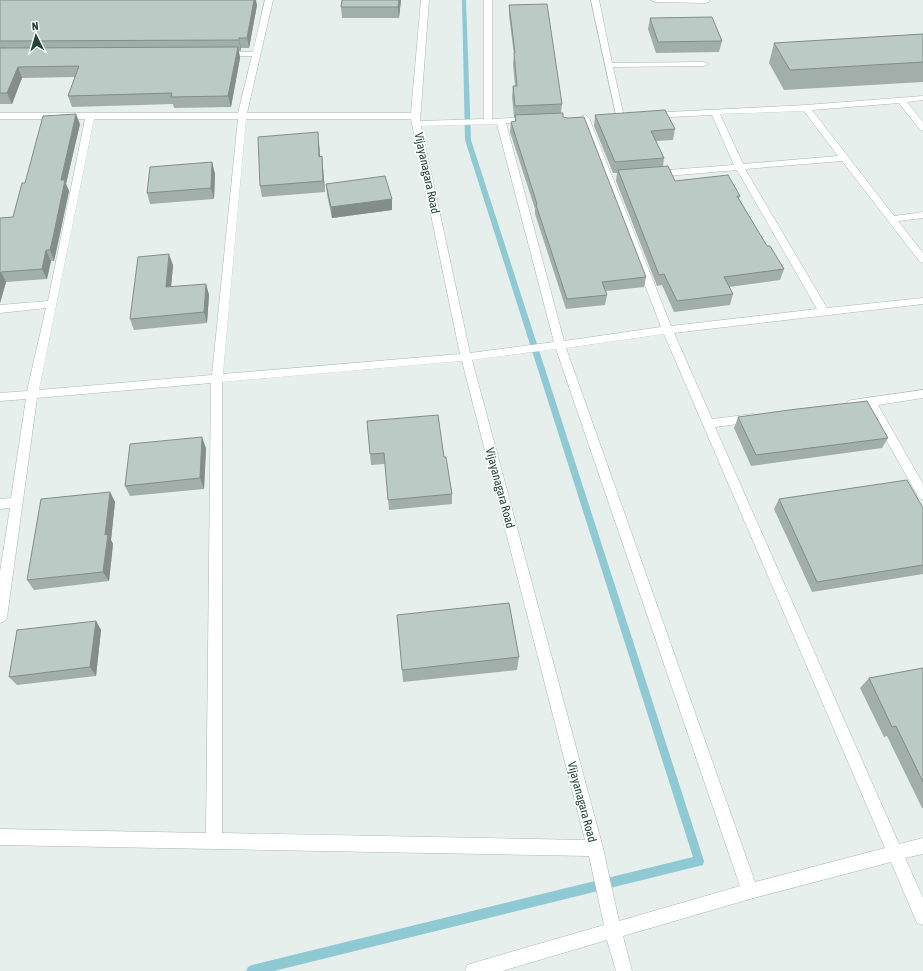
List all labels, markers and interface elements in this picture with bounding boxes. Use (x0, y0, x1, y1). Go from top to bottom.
north arrow (16, 16, 56, 56)
text: N (31, 20, 39, 32)
street label: Vijayanagara Road (412, 131, 442, 215)
street label: Vijayanagara Road (483, 446, 517, 530)
street label: Vijayanagara Road (565, 760, 599, 844)

